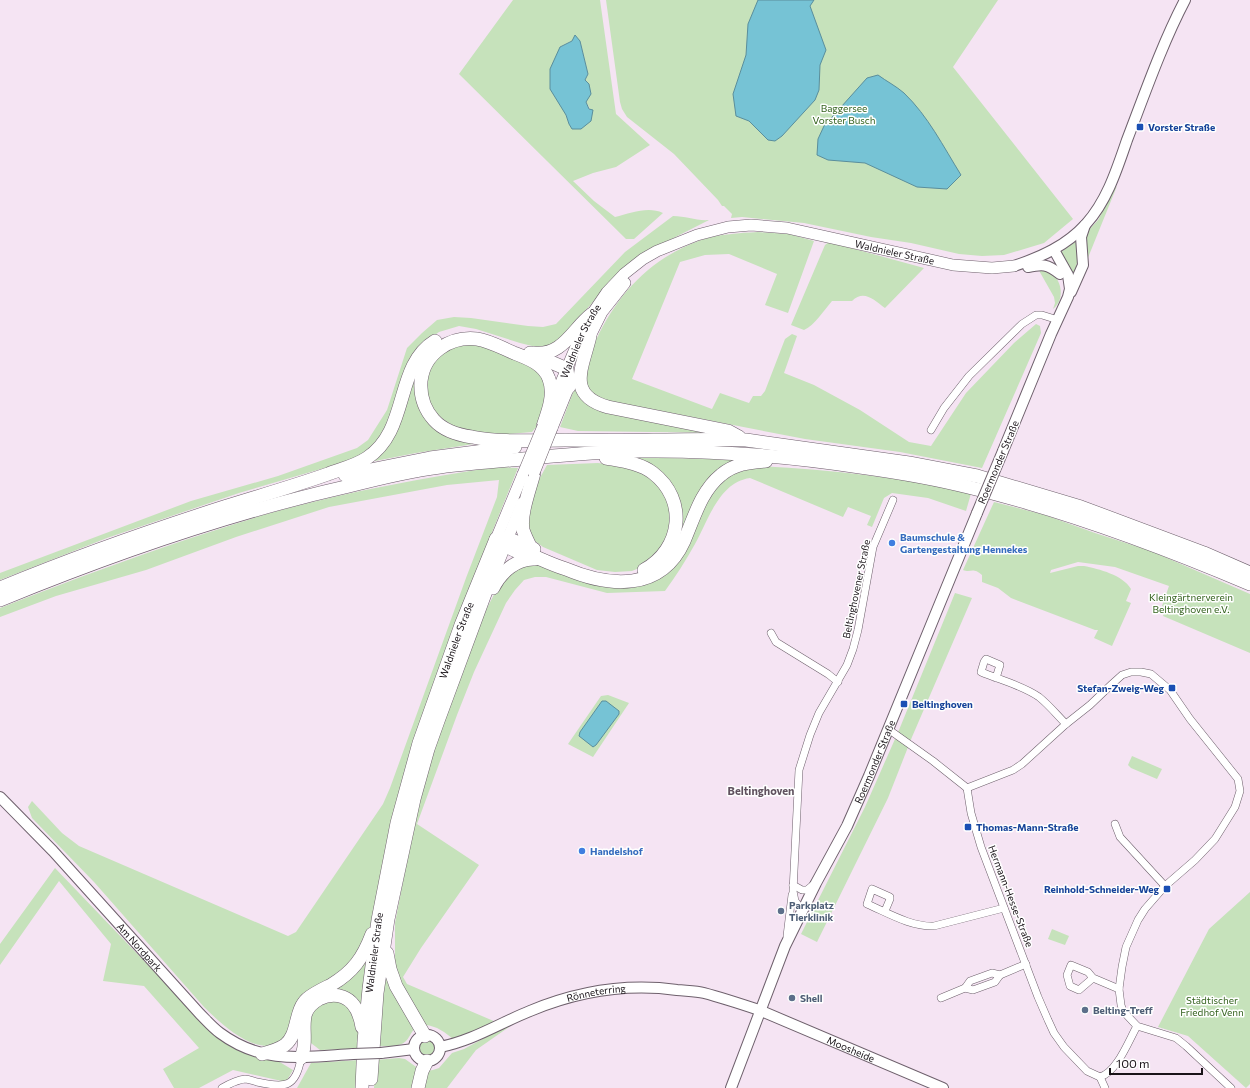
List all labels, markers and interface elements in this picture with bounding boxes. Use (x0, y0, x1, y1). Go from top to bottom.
park label: Baggersee Vorster Busch (813, 102, 875, 126)
place label: Vorster Straße (1148, 121, 1215, 133)
marker: Vorster Straße (1135, 122, 1145, 132)
street label: Waldnieler Straße (854, 237, 936, 267)
street label: Waldnieler Straße (557, 302, 603, 380)
street label: Roermonder Straße (975, 419, 1021, 505)
place label: Baumschule & Gartengestaltung Hennekes (900, 531, 1028, 555)
street label: Beltinghovener Straße (840, 538, 872, 640)
marker: Baumschule & Gartengestaltung Hennekes (887, 538, 897, 548)
park label: Kleingärtnerverein Beltinghoven e.V. (1149, 591, 1233, 615)
street label: Waldnieler Straße (436, 600, 476, 680)
place label: Stefan-Zweig-Weg (1077, 682, 1164, 694)
marker: Stefan-Zweig-Weg (1167, 683, 1177, 693)
place label: Beltinghoven (912, 698, 973, 710)
marker: Beltinghoven (899, 699, 909, 709)
street label: Roermonder Straße (852, 718, 897, 805)
district label: Beltinghoven (728, 784, 794, 797)
place label: Thomas-Mann-Straße (976, 821, 1079, 833)
marker: Thomas-Mann-Straße (963, 822, 973, 832)
street label: Hermann-Hesse-Straße (986, 843, 1036, 949)
place label: Handelshof (590, 845, 644, 857)
marker: Handelshof (577, 846, 587, 856)
place label: Reinhold-Schneider-Weg (1044, 883, 1159, 895)
marker: Reinhold-Schneider-Weg (1162, 884, 1172, 894)
place label: Parkplatz Tierklinik (789, 899, 834, 923)
marker: Parkplatz Tierklinik (776, 906, 786, 916)
street label: Waldnieler Straße (363, 911, 385, 994)
street label: Am Nordpark (115, 920, 165, 974)
street label: Rönneterring (565, 982, 627, 1004)
place label: Shell (800, 992, 823, 1004)
marker: Shell (787, 993, 797, 1003)
park label: Städtischer Friedhof Venn (1180, 994, 1244, 1018)
place label: Belting-Treff (1093, 1004, 1153, 1016)
marker: Belting-Treff (1080, 1005, 1090, 1015)
street label: Moosheide (825, 1034, 877, 1064)
scale bar (1110, 1050, 1202, 1076)
text: 100 m (1116, 1056, 1150, 1070)

